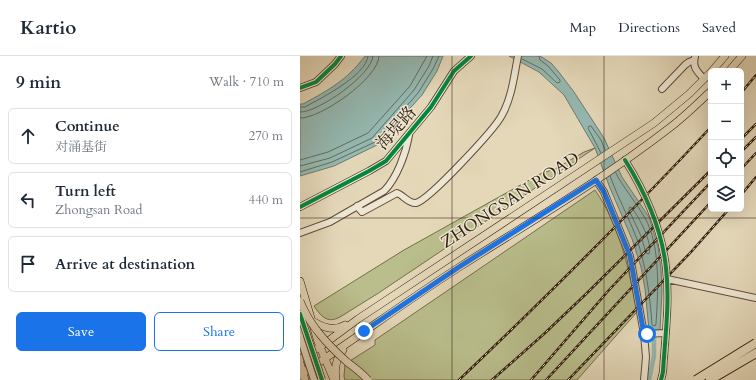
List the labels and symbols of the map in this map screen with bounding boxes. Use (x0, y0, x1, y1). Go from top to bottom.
street label: 海堤路 (371, 101, 421, 155)
street label: ZHONGSAN ROAD (436, 146, 584, 254)
route end (355, 322, 373, 340)
route start (638, 325, 656, 343)

